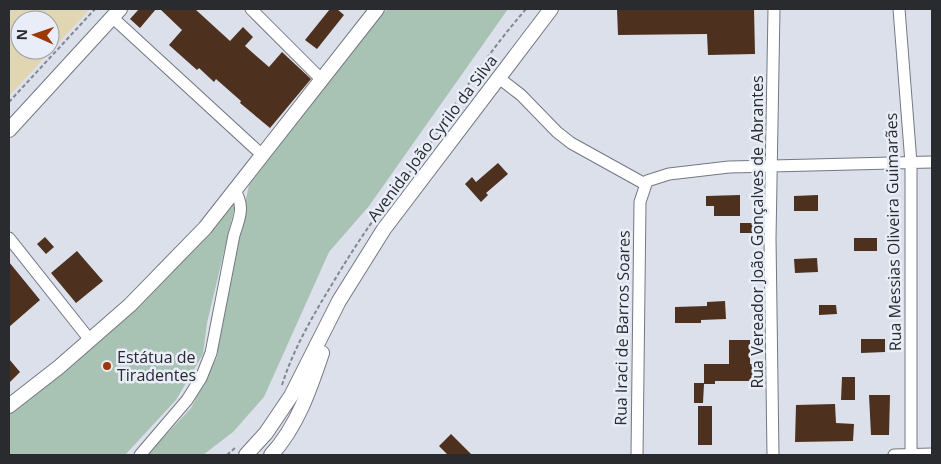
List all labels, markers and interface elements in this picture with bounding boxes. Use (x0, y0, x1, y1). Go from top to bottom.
north arrow (10, 10, 60, 60)
text: N (12, 29, 31, 41)
street label: Avenida João Cyrilo da Silva (362, 50, 502, 226)
street label: Rua Vereador João Gonçalves de Abrantes (746, 75, 768, 389)
street label: Rua Messias Oliveira Guimarães (880, 113, 906, 351)
street label: Rua Iraci de Barros Soares (609, 230, 635, 426)
place label: Estátua de Tiradentes (117, 346, 196, 386)
marker: Estátua de Tiradentes (101, 360, 113, 372)

